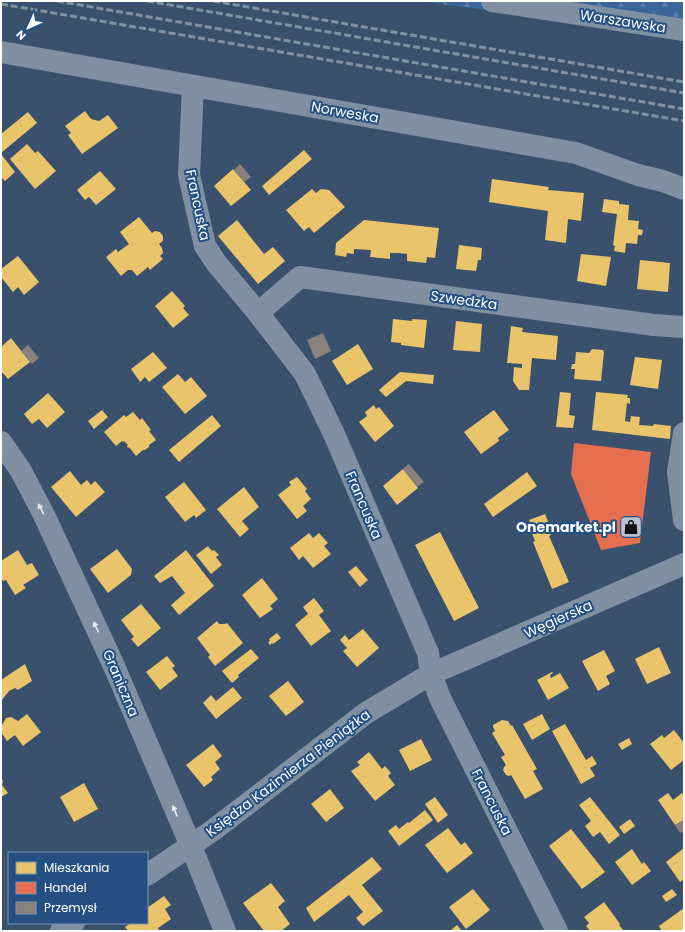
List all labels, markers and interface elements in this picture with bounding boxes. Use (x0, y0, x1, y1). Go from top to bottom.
street label: Warszawska (578, 4, 668, 38)
north arrow (8, 8, 48, 48)
text: N (12, 26, 30, 44)
street label: Norweska (310, 96, 380, 128)
street label: Francuska (181, 168, 215, 242)
street label: Szwedzka (429, 285, 499, 315)
street label: Francuska (341, 468, 387, 542)
one-way arrow (37, 503, 44, 515)
shop icon: Onemarket.pl (618, 514, 644, 540)
place label: Onemarket.pl (516, 517, 616, 537)
street label: Węgierska (521, 595, 595, 643)
one-way arrow (93, 621, 99, 633)
street label: Graniczna (98, 646, 144, 720)
street label: Księdza Kazimierza Pieniążka (202, 705, 374, 841)
street label: Francuska (467, 765, 517, 839)
one-way arrow (172, 805, 178, 816)
legend (8, 852, 148, 924)
text: Mieszkania (44, 859, 110, 876)
text: Handel (44, 879, 87, 896)
text: Przemysł (44, 899, 97, 916)

